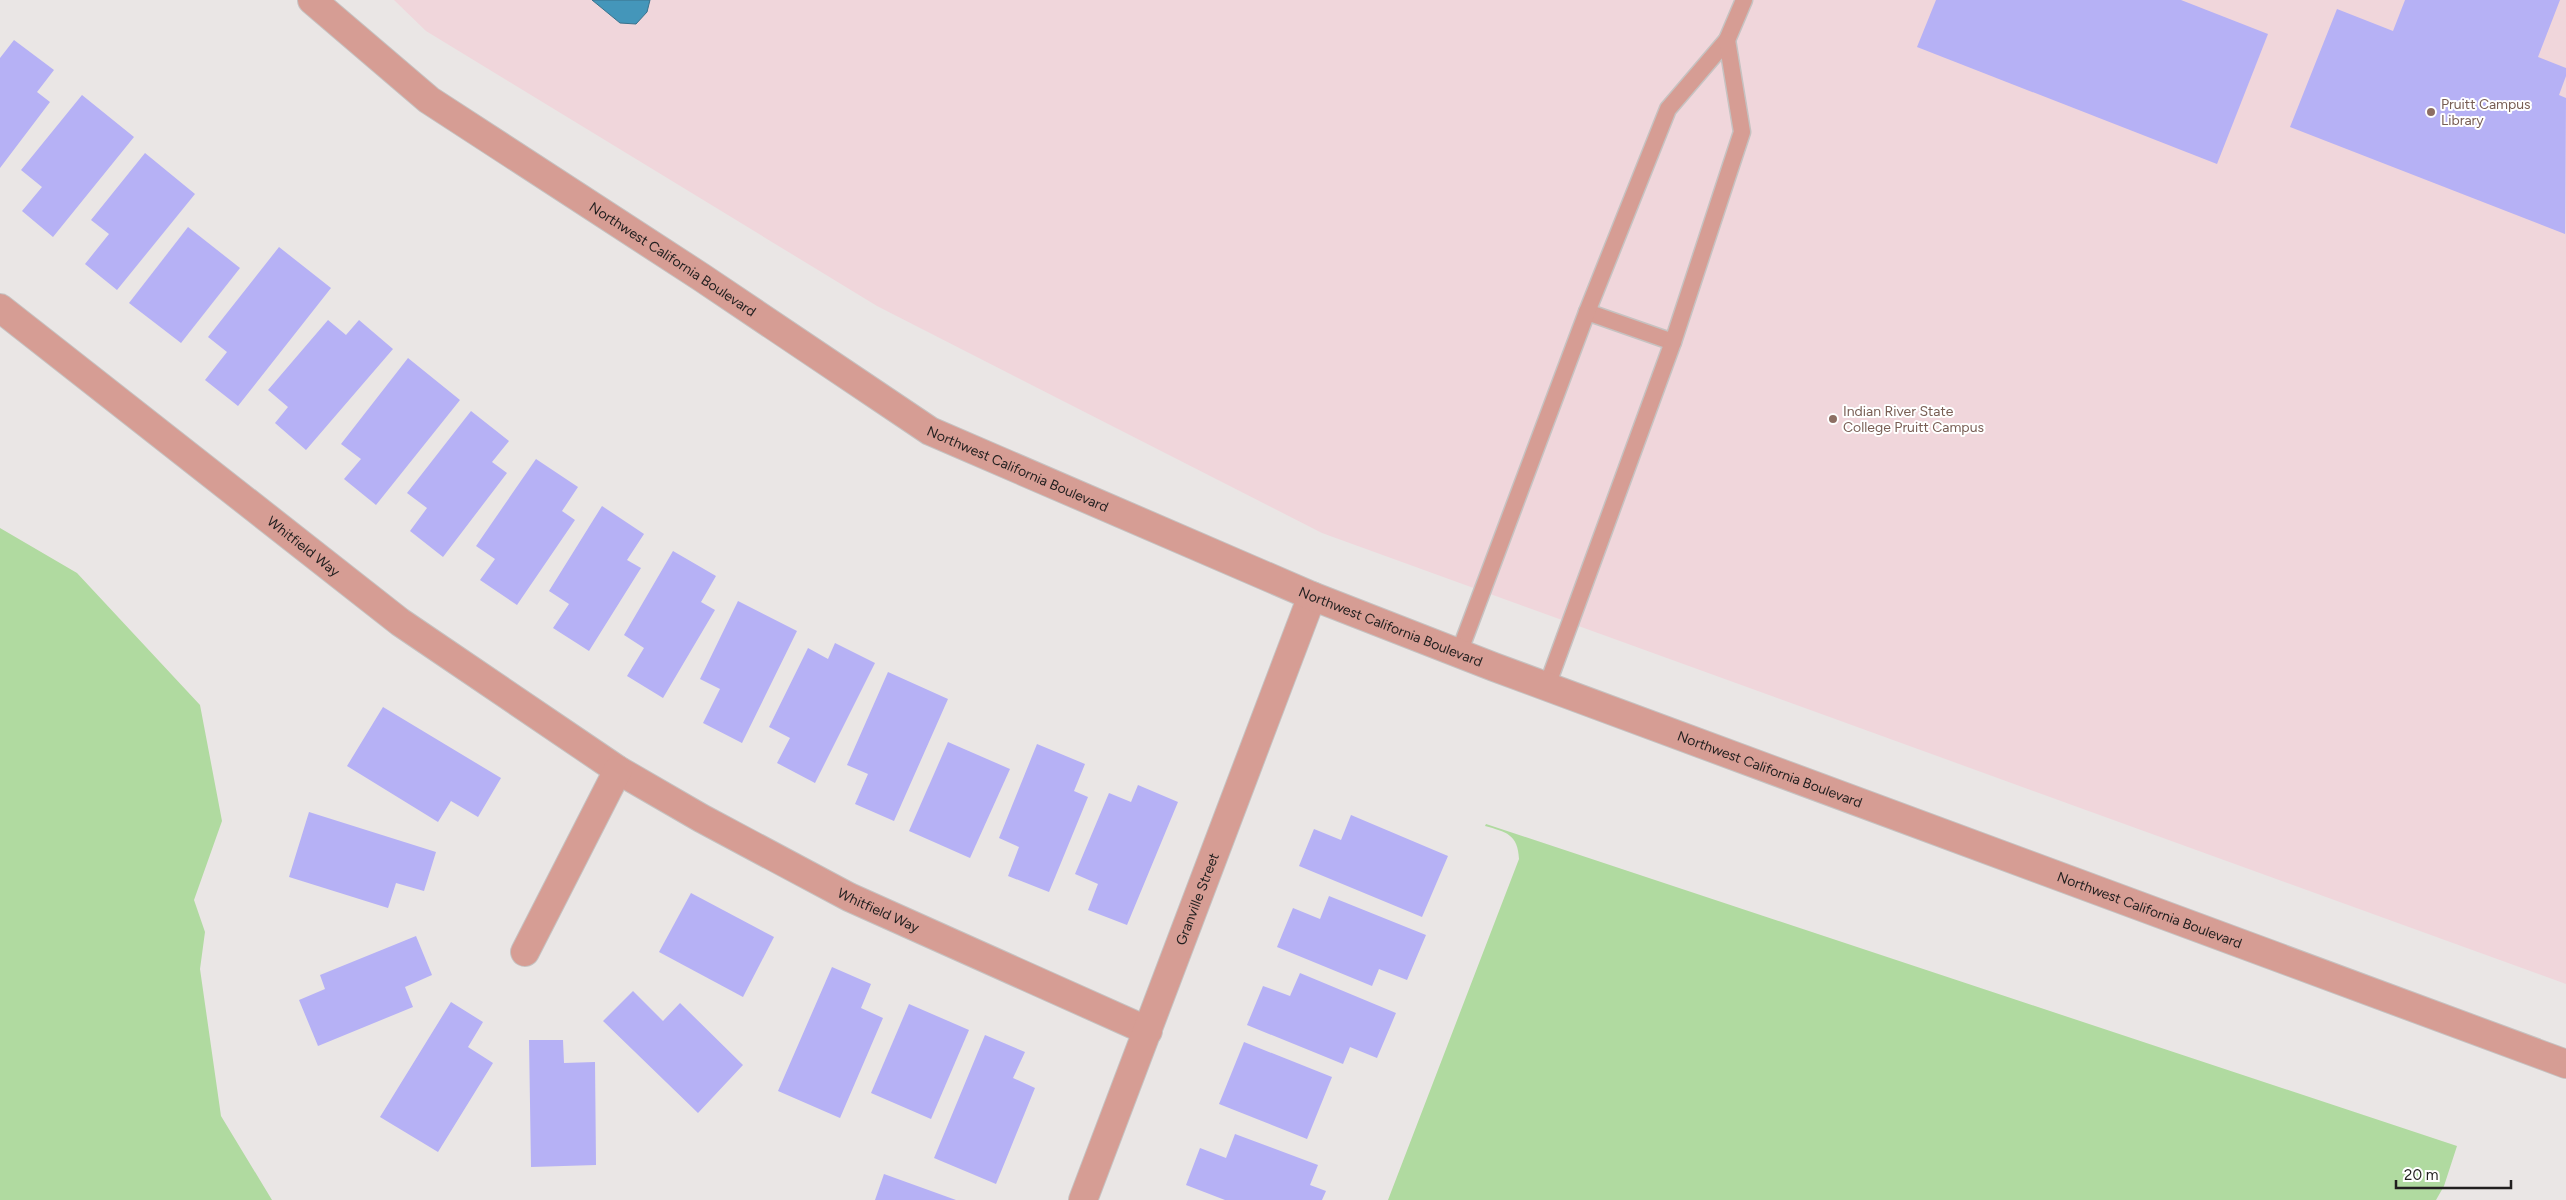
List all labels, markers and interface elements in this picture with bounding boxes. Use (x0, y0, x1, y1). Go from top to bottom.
place label: Pruitt Campus Library (2441, 96, 2531, 129)
marker: Pruitt Campus Library (2425, 106, 2437, 118)
street label: Northwest California Boulevard (586, 199, 759, 321)
place label: Indian River State College Pruitt Campus (1843, 403, 1984, 436)
marker: Indian River State College Pruitt Campus (1827, 413, 1839, 425)
street label: Northwest California Boulevard (924, 423, 1111, 516)
street label: Whitfield Way (263, 513, 344, 581)
street label: Northwest California Boulevard (1296, 583, 1485, 671)
street label: Northwest California Boulevard (1675, 728, 1865, 812)
street label: Granville Street (1172, 851, 1223, 948)
street label: Northwest California Boulevard (2055, 868, 2244, 952)
street label: Whitfield Way (834, 884, 922, 937)
scale bar (2396, 1158, 2511, 1190)
text: 20 m (2404, 1166, 2438, 1184)

